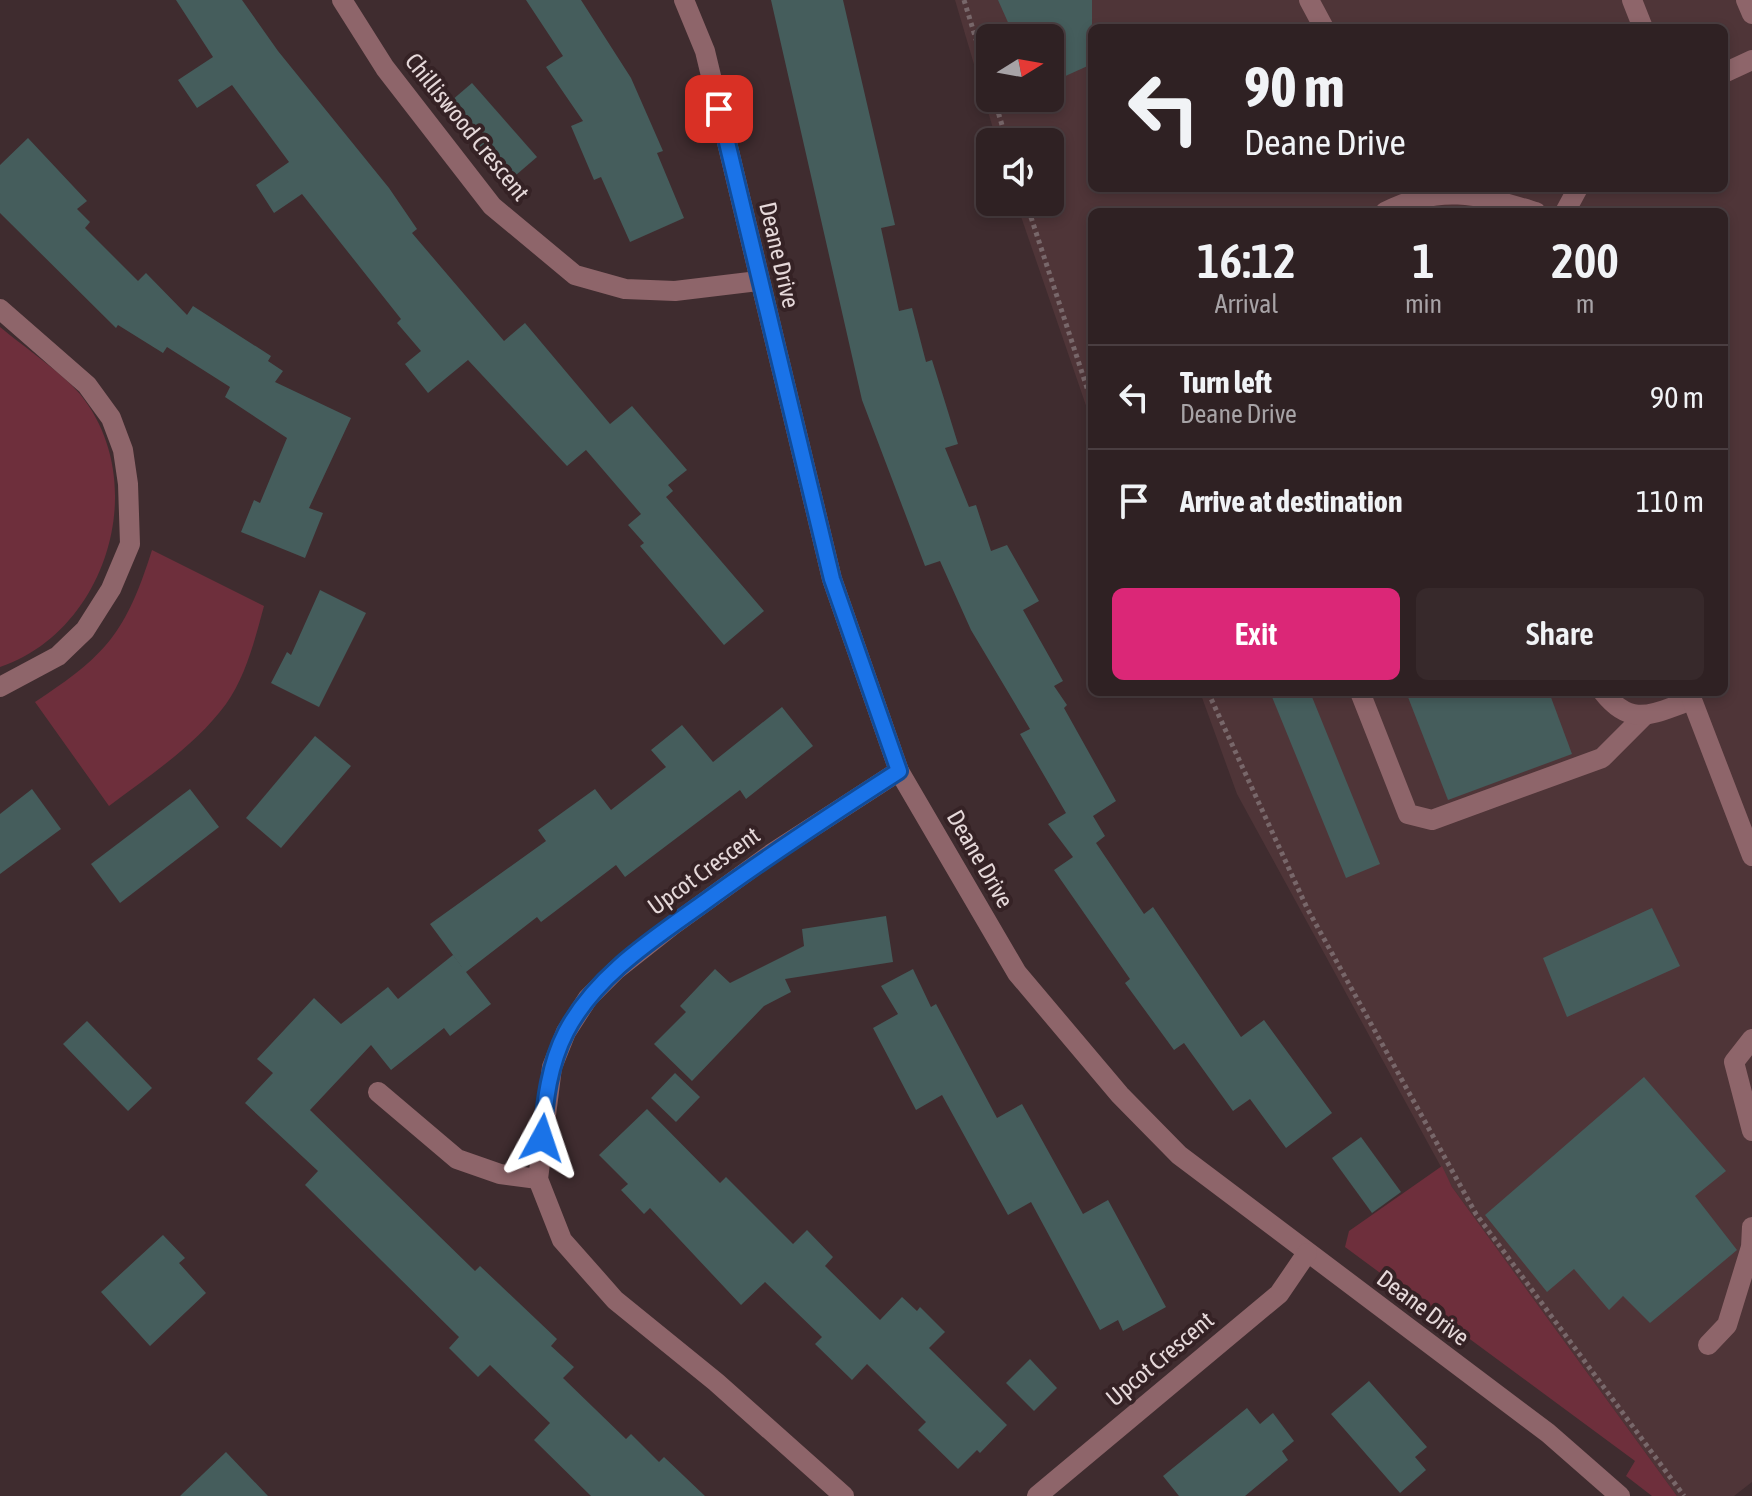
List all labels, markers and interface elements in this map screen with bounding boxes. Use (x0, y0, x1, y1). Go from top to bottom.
north arrow (976, 24, 1064, 112)
map controls (976, 24, 1064, 216)
street label: Chilliswood Crescent (400, 48, 535, 206)
text: 90 m (1244, 55, 1345, 119)
icon: left (1112, 56, 1216, 160)
pin (685, 75, 753, 143)
icon: arrive (697, 87, 741, 131)
text: Deane Drive (1244, 121, 1406, 163)
button: sound (976, 128, 1064, 216)
street label: Deane Drive (754, 199, 805, 310)
text: 16:12 (1197, 233, 1296, 288)
text: 1 (1412, 233, 1435, 288)
text: 200 (1551, 233, 1619, 288)
text: Arrival (1215, 289, 1278, 319)
text: min (1405, 289, 1442, 319)
text: m (1576, 289, 1594, 319)
text: Turn left (1180, 365, 1272, 399)
icon: left (1112, 375, 1156, 419)
text: 90 m (1650, 380, 1704, 414)
text: Deane Drive (1180, 399, 1297, 429)
icon: arrive (1112, 479, 1156, 523)
text: Arrive at destination (1180, 484, 1402, 518)
text: 110 m (1636, 484, 1704, 518)
button: Exit (1112, 588, 1400, 680)
button: Share (1416, 588, 1704, 680)
street label: Deane Drive (942, 805, 1019, 912)
street label: Upcot Crescent (643, 821, 765, 920)
position arrow (500, 1096, 584, 1180)
street label: Deane Drive (1372, 1264, 1475, 1351)
street label: Upcot Crescent (1101, 1306, 1219, 1411)

